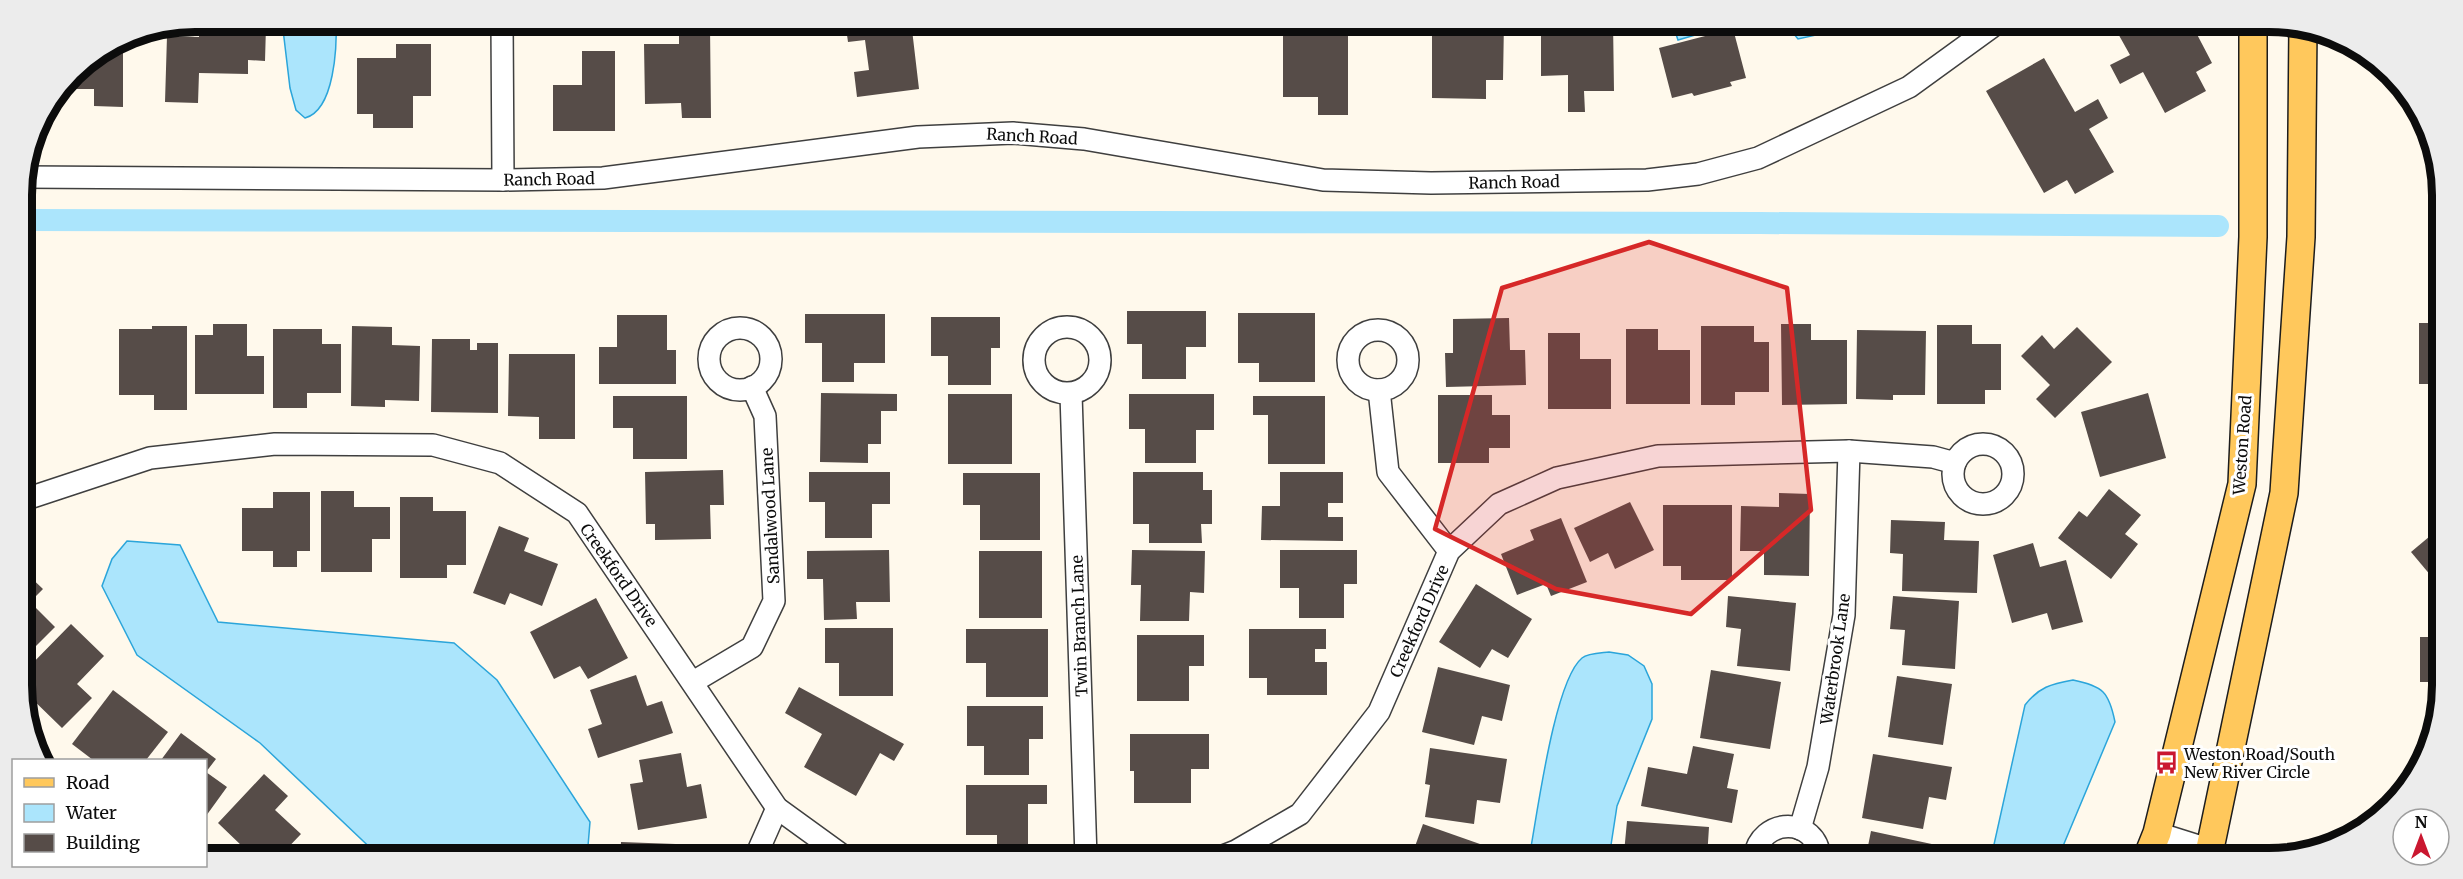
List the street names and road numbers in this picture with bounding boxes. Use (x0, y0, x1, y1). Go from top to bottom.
street label: Ranch Road (986, 124, 1079, 148)
street label: Ranch Road (503, 168, 595, 190)
street label: Ranch Road (1468, 171, 1560, 193)
street label: Weston Road (2228, 394, 2255, 497)
street label: Sandalwood Lane (756, 447, 784, 585)
street label: Creekford Drive (576, 520, 662, 630)
street label: Twin Branch Lane (1067, 555, 1091, 697)
street label: Creekford Drive (1385, 562, 1453, 680)
street label: Waterbrook Lane (1816, 592, 1854, 727)

